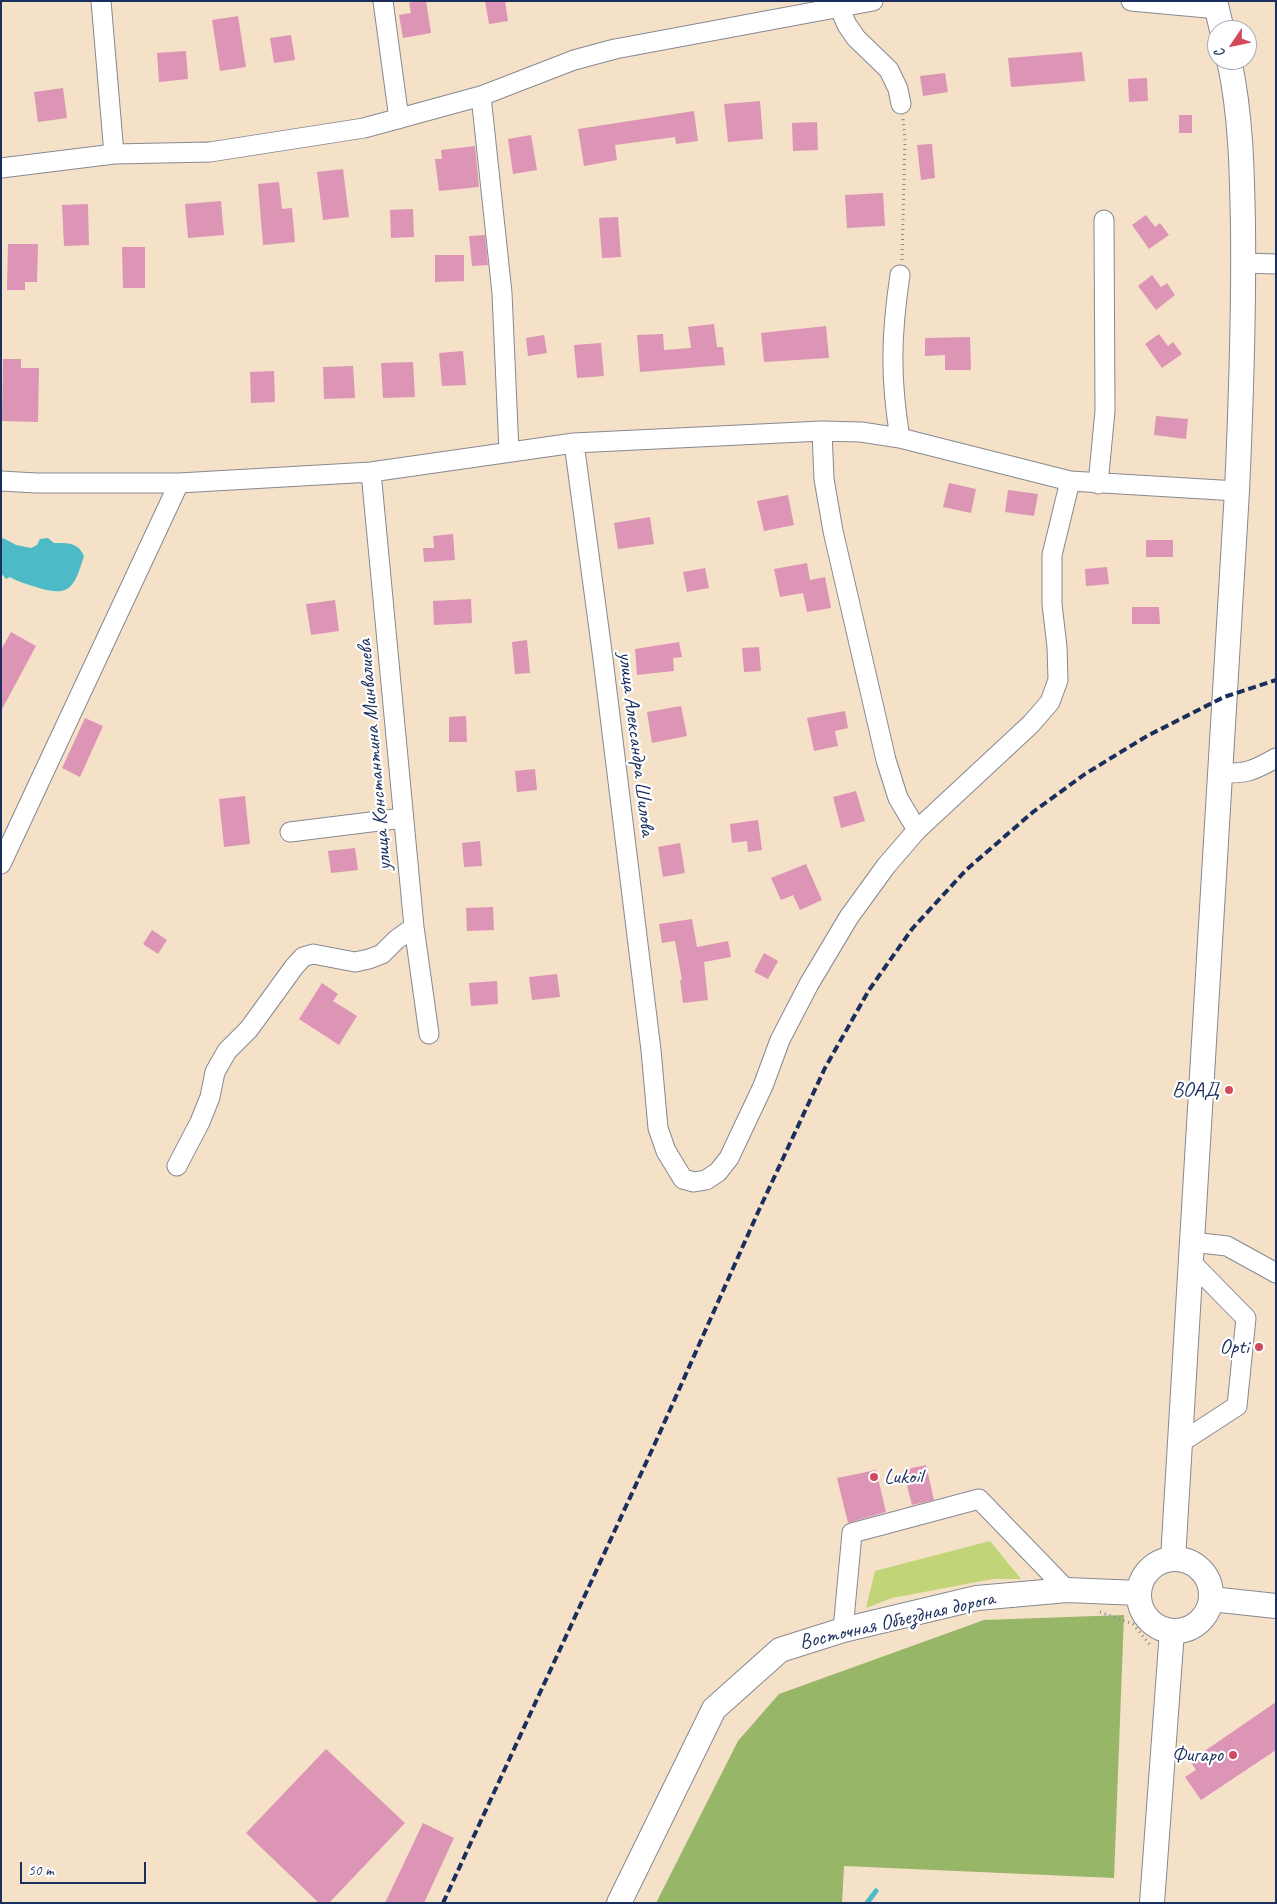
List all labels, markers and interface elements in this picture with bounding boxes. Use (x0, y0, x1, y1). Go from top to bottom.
north arrow (1207, 20, 1257, 70)
text: С (1211, 46, 1229, 61)
street label: улица Константина Минвалиева (352, 638, 398, 872)
street label: улица Александра Шилова (612, 650, 660, 838)
place label: ВОАД (1172, 1077, 1219, 1103)
marker: ВОАД (1223, 1084, 1235, 1096)
place label: Opti (1220, 1334, 1249, 1360)
marker: Opti (1253, 1341, 1265, 1353)
place label: Lukoil (884, 1464, 923, 1490)
marker: Lukoil (868, 1471, 880, 1483)
street label: Восточная Объездная дорога (797, 1586, 997, 1656)
place label: Фигаро (1172, 1742, 1223, 1768)
marker: Фигаро (1227, 1749, 1239, 1761)
scale bar (22, 1852, 149, 1884)
text: 50 m (28, 1861, 54, 1880)

